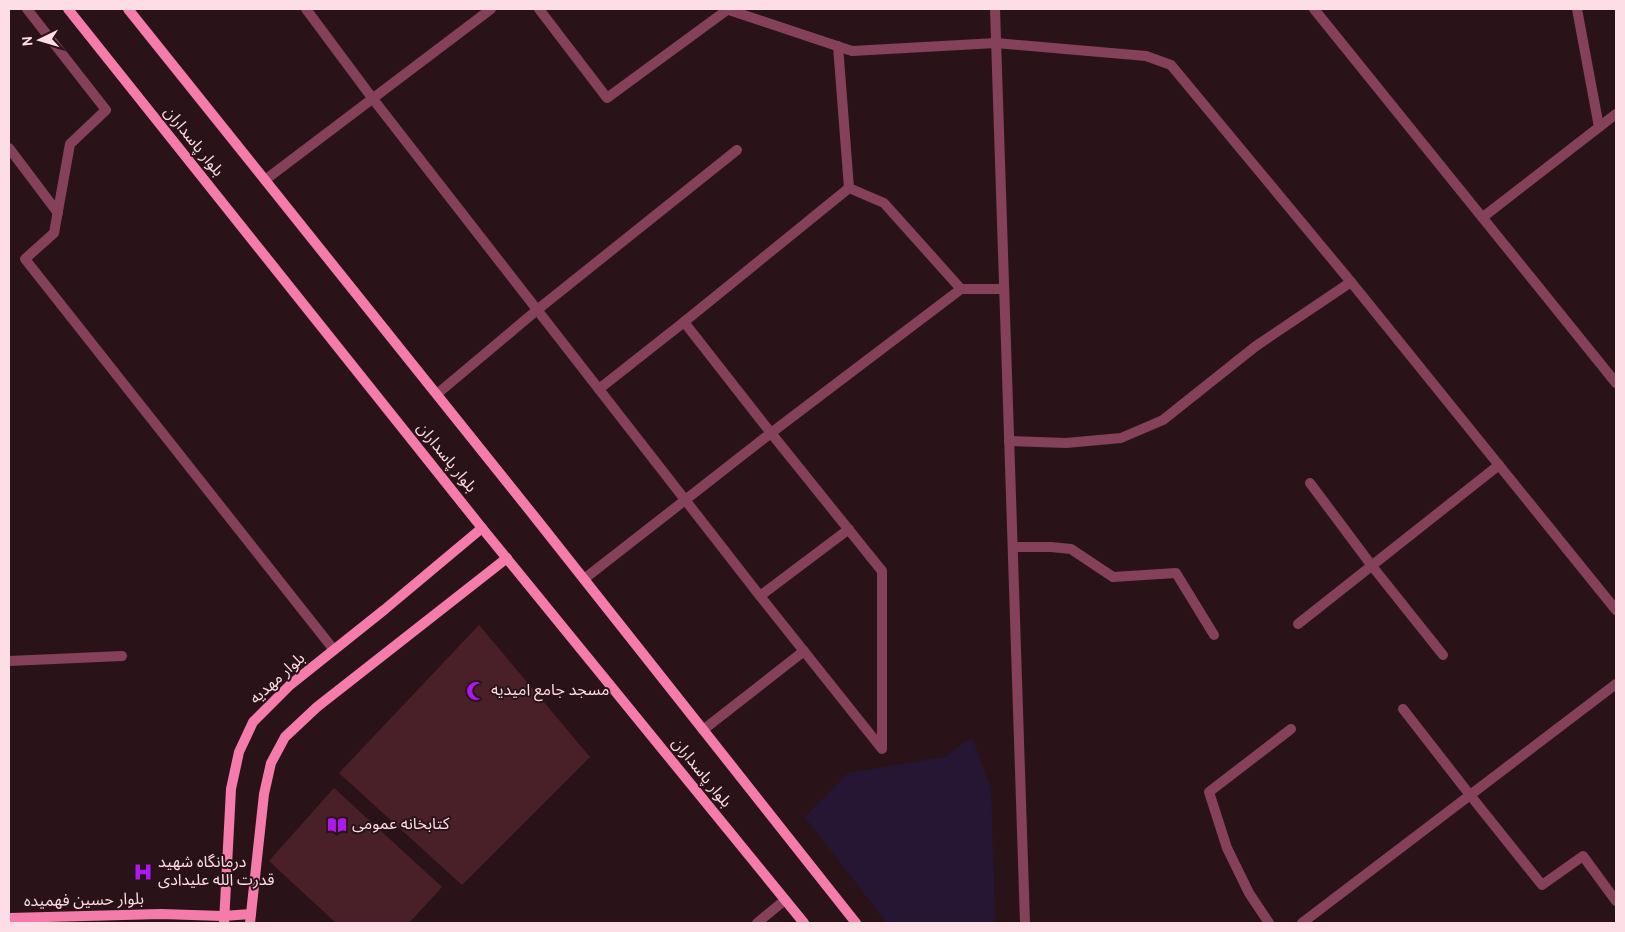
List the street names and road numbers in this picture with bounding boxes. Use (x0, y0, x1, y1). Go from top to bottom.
street label: بلوار پاسداران (159, 103, 227, 181)
street label: بلوار پاسداران (412, 419, 480, 497)
street label: بلوار مهدیه (246, 649, 310, 709)
street label: بلوار پاسداران (667, 734, 735, 812)
street label: بلوار حسین فهمیده (24, 890, 144, 912)

